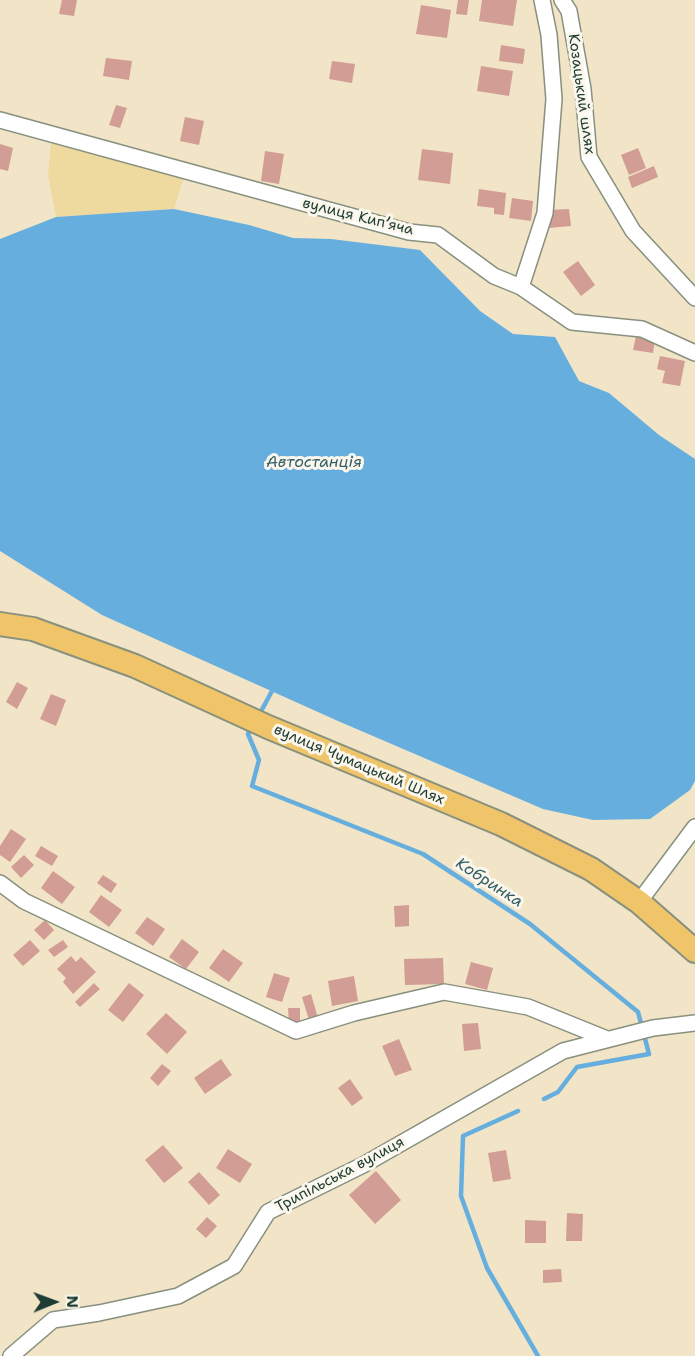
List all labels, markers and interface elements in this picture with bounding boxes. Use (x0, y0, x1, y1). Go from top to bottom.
street label: Козацький шлях (564, 33, 598, 155)
street label: вулиця Кипʼяча (301, 194, 415, 240)
water label: Автостанція (266, 453, 362, 473)
street label: вулиця Чумацький Шлях (271, 721, 447, 809)
water label: Кобринка (452, 854, 526, 912)
street label: Трипільська вулиця (272, 1133, 408, 1217)
north arrow (24, 1272, 84, 1332)
text: N (62, 1295, 83, 1308)

